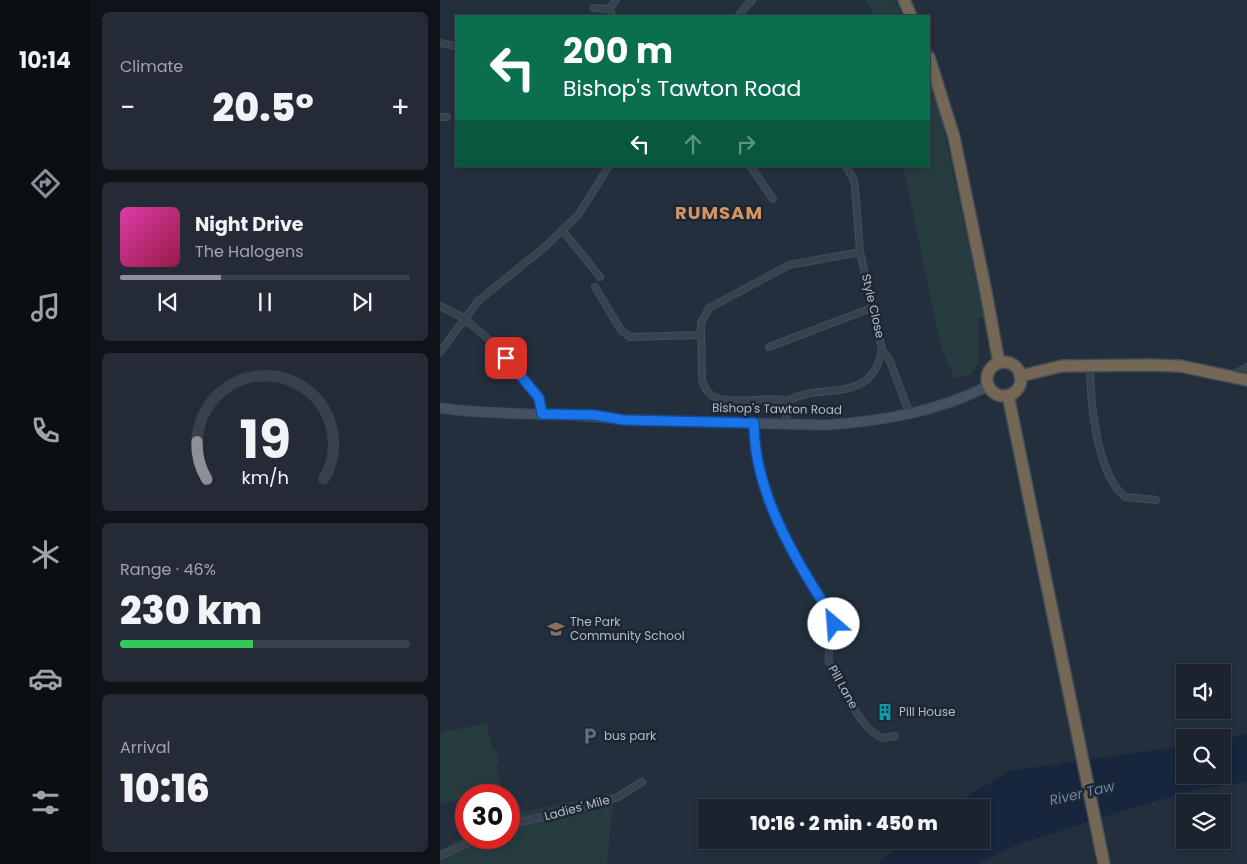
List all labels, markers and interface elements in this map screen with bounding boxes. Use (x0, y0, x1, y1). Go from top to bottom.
text: 200 m (563, 26, 673, 75)
icon: left (480, 35, 545, 100)
text: 10:14 (19, 45, 71, 76)
text: Climate (120, 55, 183, 78)
text: Bishop's Tawton Road (563, 73, 801, 104)
text: 20.5° (213, 81, 314, 134)
text: − (120, 88, 135, 127)
text: + (391, 88, 410, 127)
icon: left (626, 130, 654, 158)
icon: ahead (679, 130, 707, 158)
icon: right (732, 130, 760, 158)
icon: directions (28, 166, 63, 201)
district label: RUMSAM (675, 200, 763, 225)
text: Night Drive (195, 211, 304, 238)
text: The Halogens (195, 240, 303, 263)
street label: Style Close (858, 272, 889, 340)
icon: previous (154, 288, 182, 316)
icon: pause (251, 288, 279, 316)
icon: next (348, 288, 376, 316)
icon: music (28, 290, 63, 325)
pin (485, 337, 527, 379)
icon: arrive (492, 344, 520, 372)
street label: Bishop's Tawton Road (712, 399, 842, 418)
text: 19 (239, 403, 291, 476)
icon: phone (28, 413, 63, 448)
text: km/h (241, 465, 289, 490)
icon: climate (28, 537, 63, 572)
text: Range · 46% (120, 558, 216, 581)
text: 230 km (120, 584, 262, 637)
position arrow (807, 597, 859, 649)
place label: The Park Community School (570, 613, 685, 644)
school or university icon: The Park Community School (546, 619, 566, 639)
icon: car (28, 661, 63, 696)
street label: Pill Lane (825, 662, 862, 712)
map controls (1176, 664, 1231, 849)
button: sound (1176, 664, 1231, 719)
building icon: Pill House (875, 702, 895, 722)
place label: Pill House (899, 703, 955, 720)
parking icon: bus park (580, 726, 600, 746)
place label: bus park (604, 727, 657, 744)
button: search (1176, 729, 1231, 784)
text: Arrival (120, 736, 170, 759)
text: 10:16 (120, 762, 210, 815)
water label: River Taw (1047, 776, 1117, 810)
speed limit sign: 30 (455, 784, 520, 849)
icon: filters (28, 785, 63, 820)
street label: Ladies' Mile (542, 791, 611, 824)
button: layers (1176, 794, 1231, 849)
text: 10:16 · 2 min · 450 m (750, 810, 938, 837)

